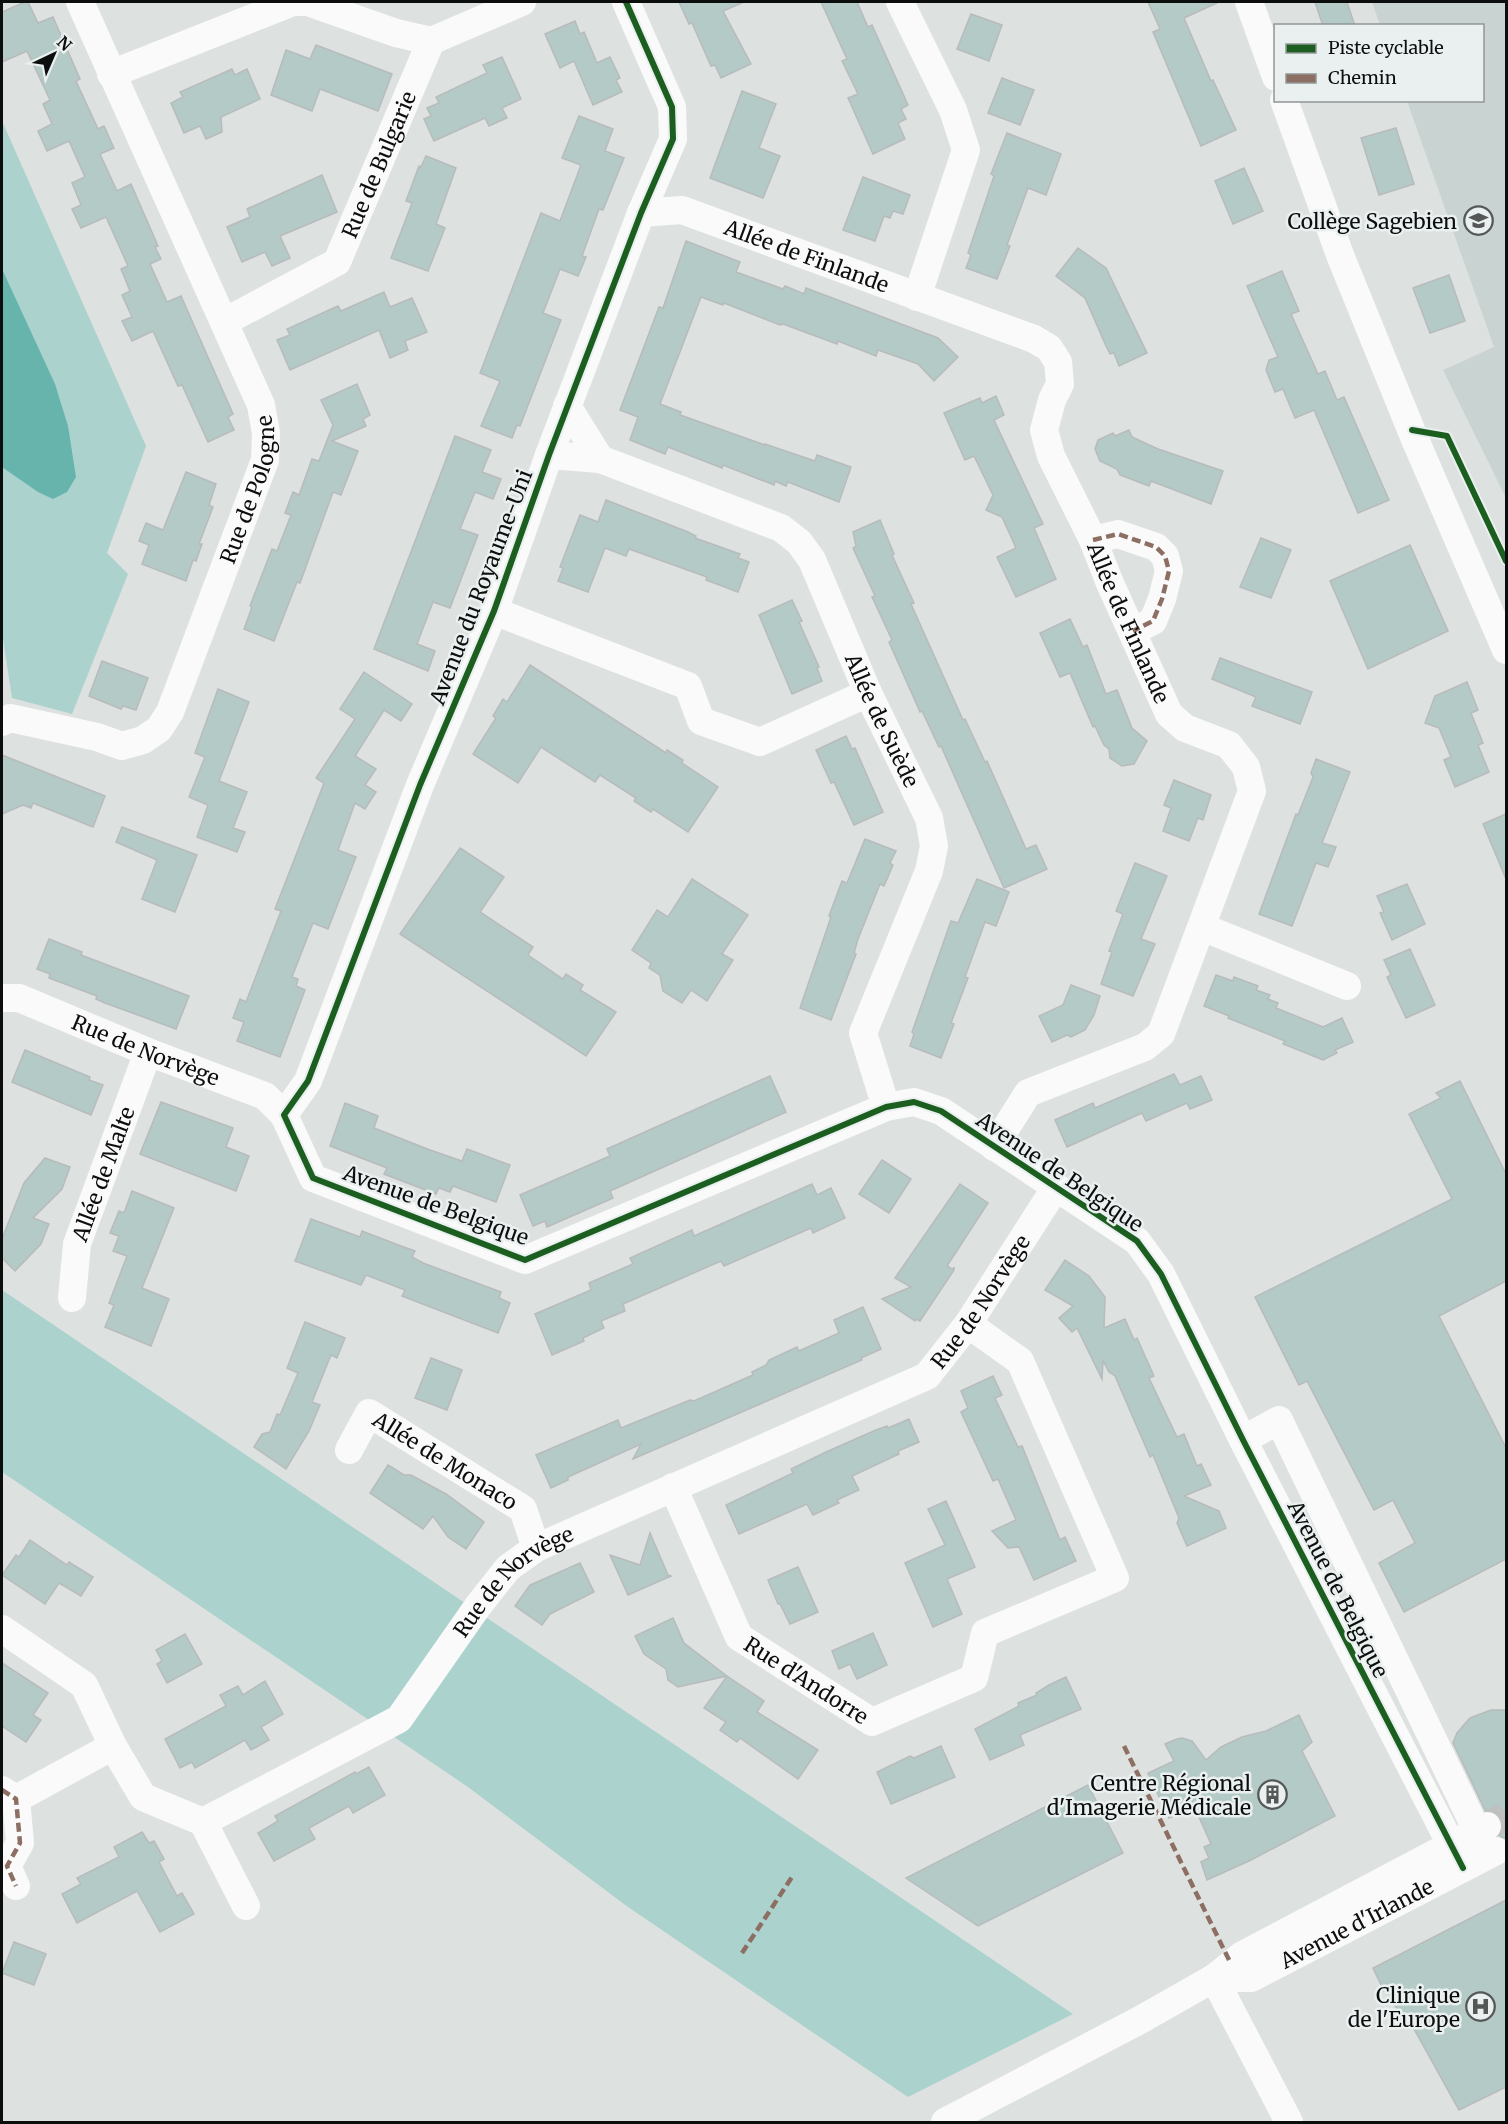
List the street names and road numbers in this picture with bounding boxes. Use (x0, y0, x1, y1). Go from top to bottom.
street label: Rue de Bulgarie (335, 87, 422, 242)
street label: Allée de Finlande (720, 213, 893, 298)
street label: Rue de Pologne (214, 413, 280, 567)
street label: Avenue du Royaume-Uni (423, 465, 538, 709)
street label: Allée de Finlande (1081, 537, 1176, 707)
street label: Allée de Suède (839, 649, 925, 792)
street label: Rue de Norvège (68, 1008, 223, 1091)
street label: Allée de Malte (65, 1103, 140, 1246)
street label: Avenue de Belgique (971, 1106, 1149, 1238)
street label: Avenue de Belgique (339, 1159, 532, 1251)
street label: Rue de Norvège (925, 1229, 1035, 1374)
street label: Allée de Monaco (367, 1405, 523, 1516)
street label: Avenue de Belgique (1281, 1495, 1394, 1682)
street label: Rue de Norvège (447, 1520, 577, 1642)
street label: Rue d'Andorre (739, 1631, 874, 1730)
street label: Avenue d'Irlande (1275, 1872, 1438, 1975)

